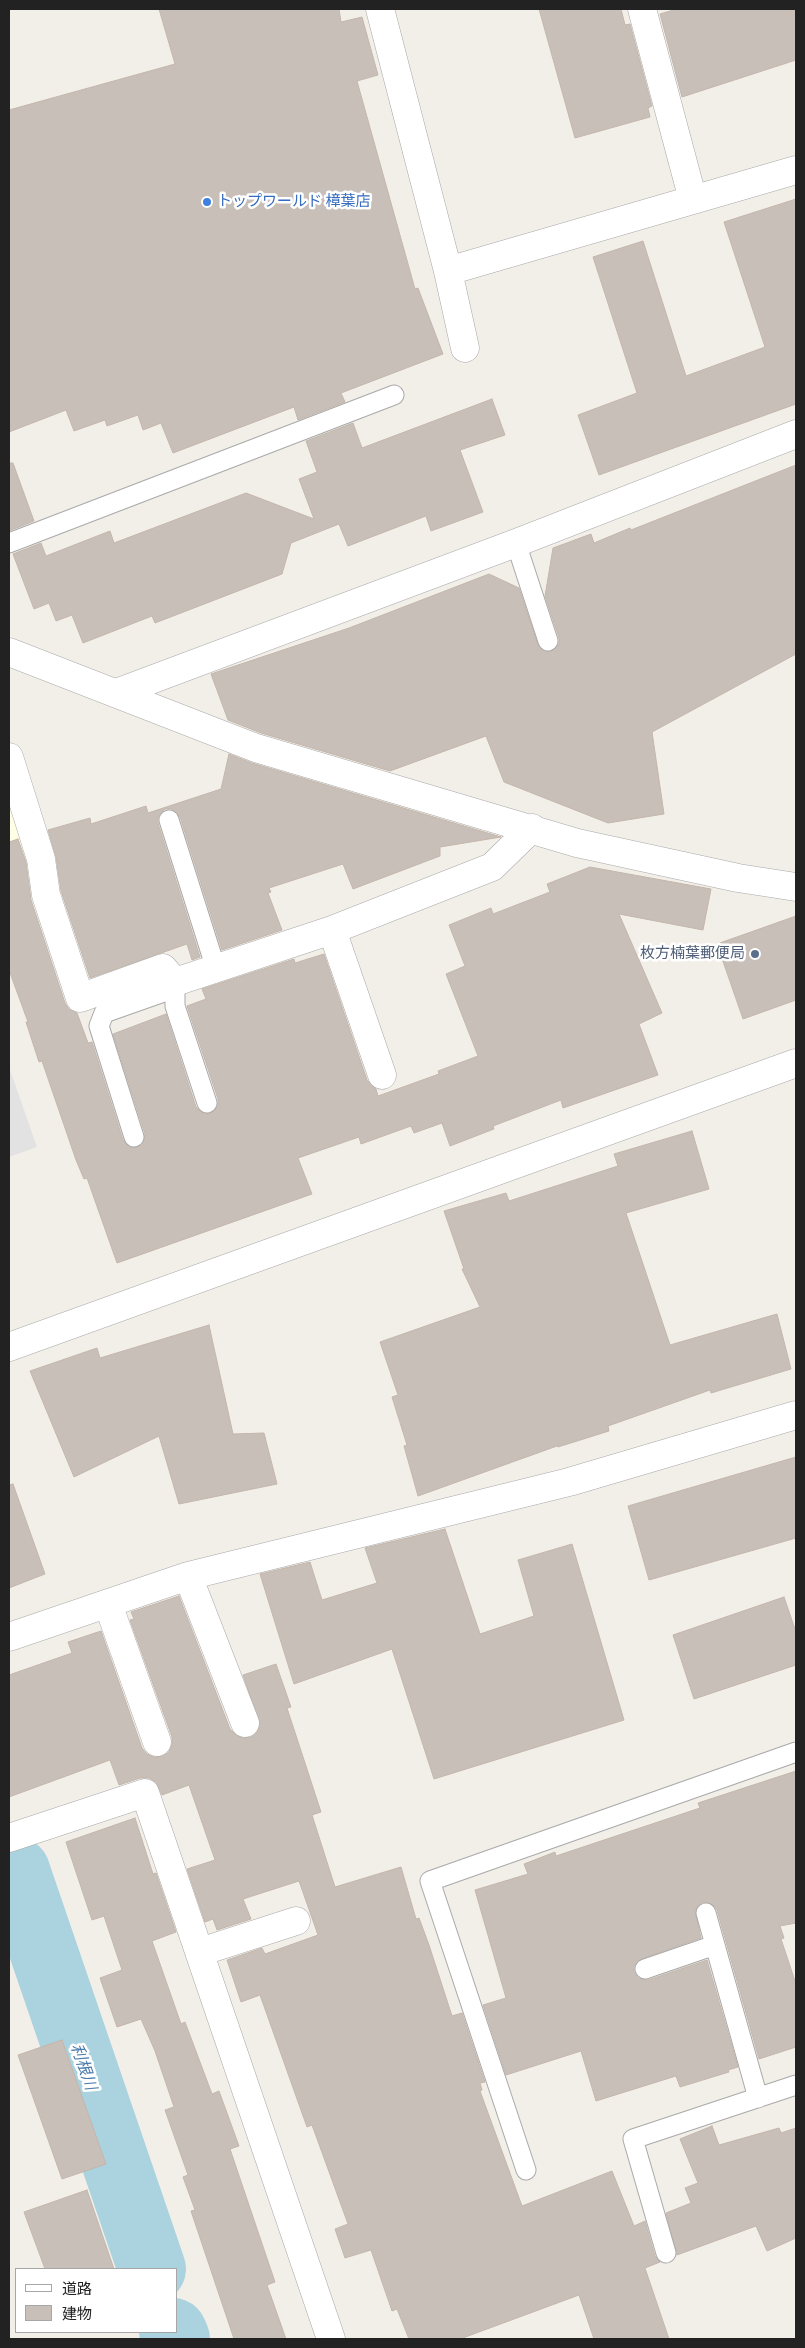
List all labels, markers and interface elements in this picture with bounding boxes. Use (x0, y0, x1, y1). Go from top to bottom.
place label: トップワールド 樟葉店 (217, 193, 370, 211)
marker: トップワールド 樟葉店 (201, 196, 213, 208)
place label: 枚方楠葉郵便局 (640, 945, 745, 963)
marker: 枚方楠葉郵便局 (749, 948, 761, 960)
water label: 利根川 (66, 2041, 100, 2093)
legend (15, 2268, 178, 2333)
text: 道路 (62, 2278, 92, 2299)
text: 建物 (62, 2303, 92, 2324)

